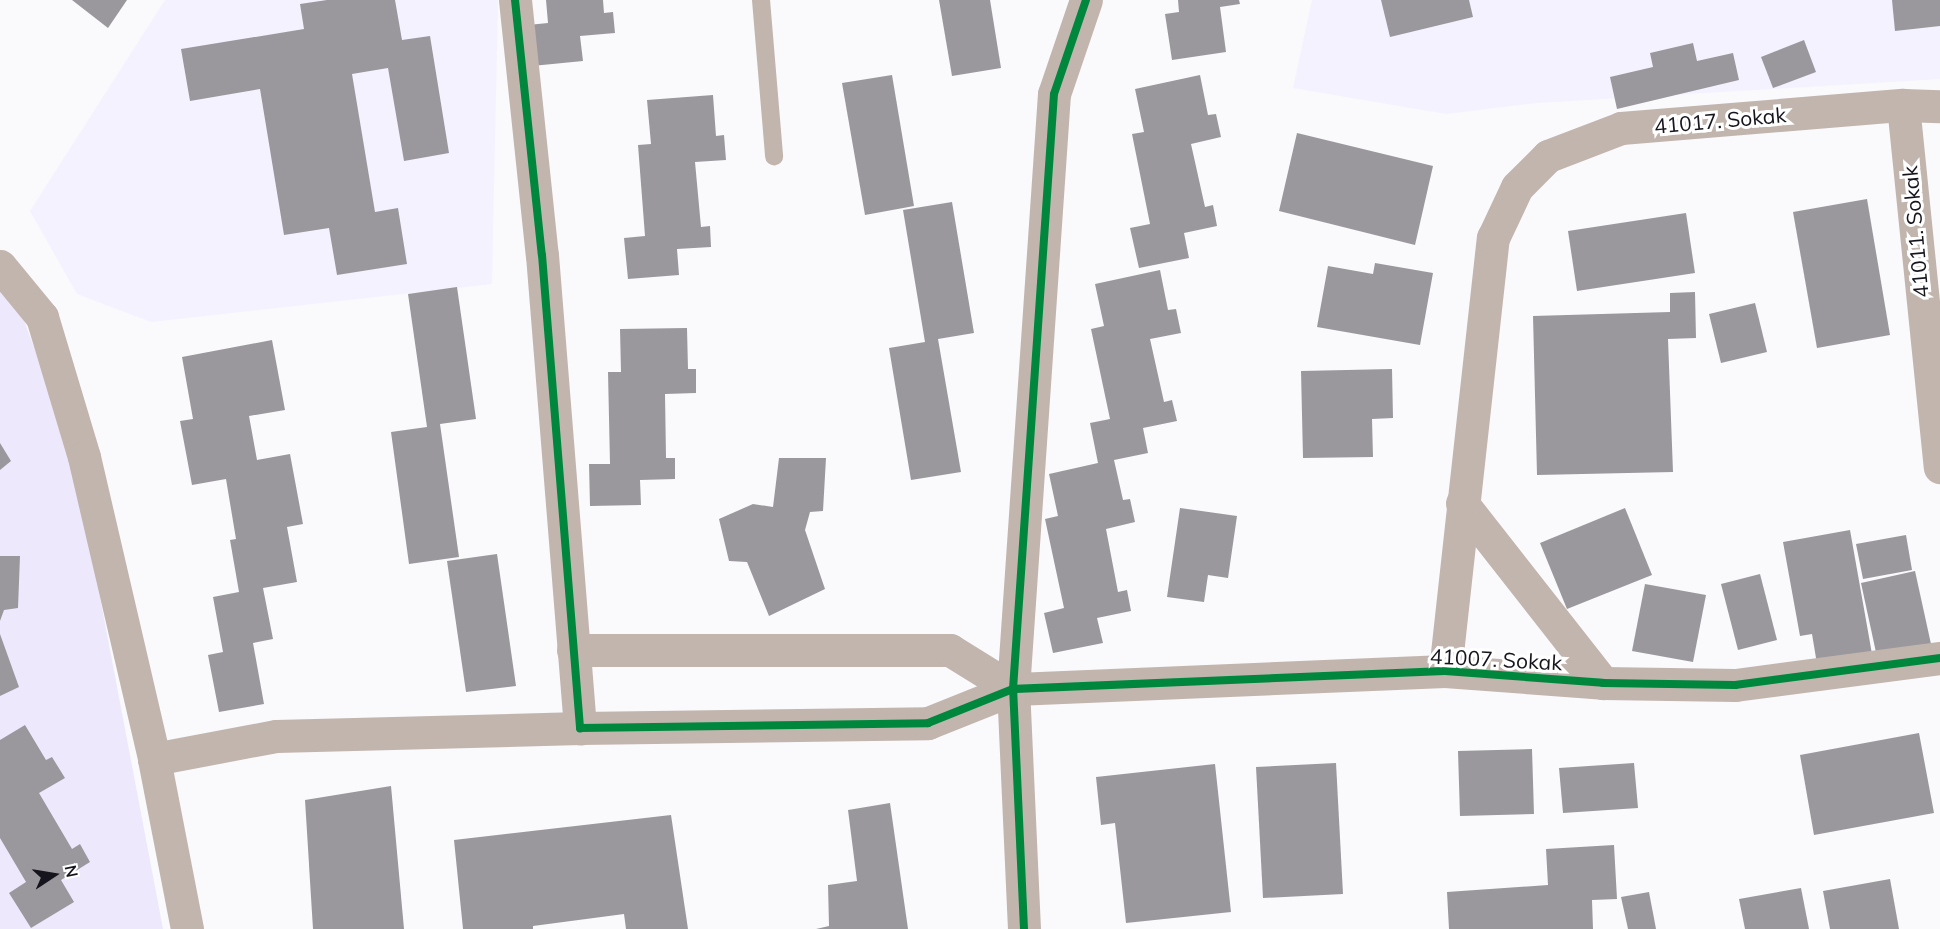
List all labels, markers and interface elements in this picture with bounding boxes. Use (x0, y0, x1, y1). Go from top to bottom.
street label: 41017. Sokak (1653, 102, 1787, 138)
street label: 41011. Sokak (1897, 165, 1933, 299)
street label: 41007. Sokak (1429, 643, 1563, 675)
north arrow (24, 845, 84, 905)
text: N (61, 863, 83, 879)

